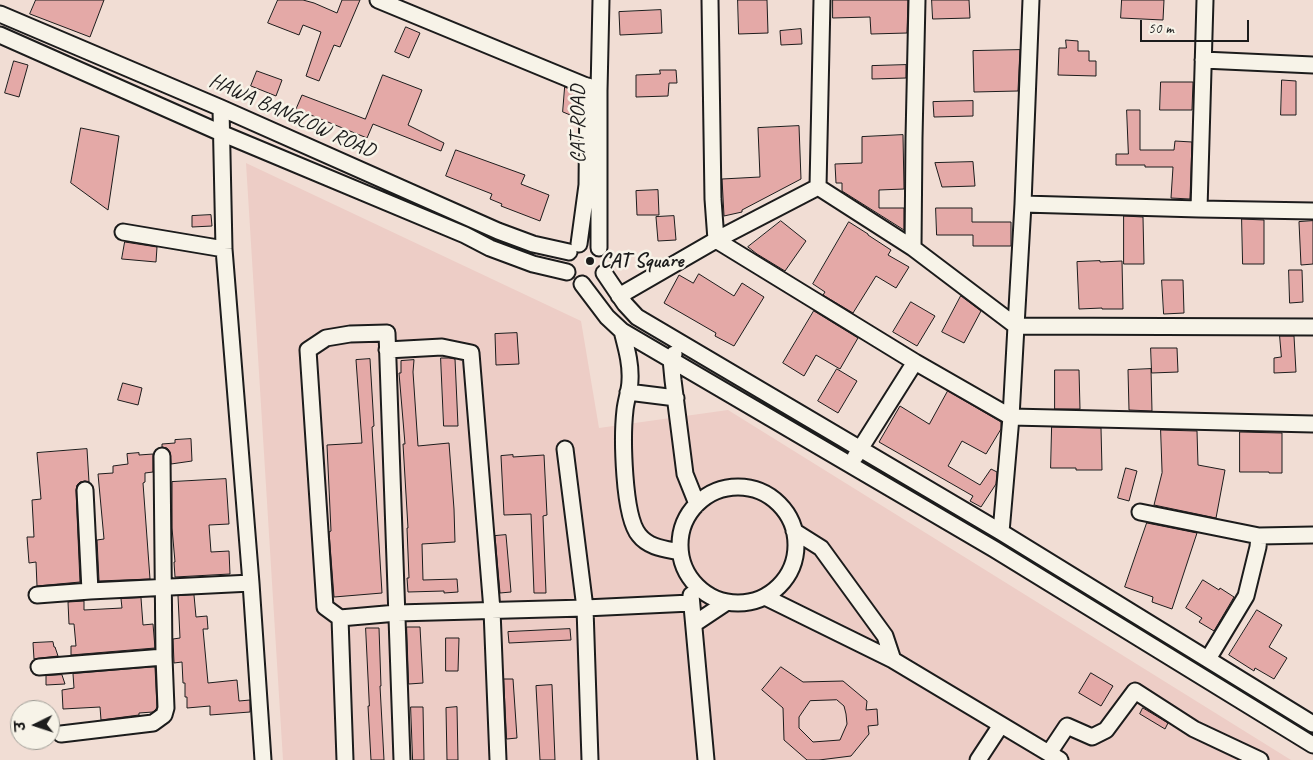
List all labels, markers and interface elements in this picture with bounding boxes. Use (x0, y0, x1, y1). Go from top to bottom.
scale bar (1143, 10, 1252, 42)
text: 50 m (1148, 19, 1174, 38)
street label: HAWA BANGLOW ROAD (205, 68, 379, 164)
street label: CAT ROAD (565, 85, 591, 163)
place label: CAT Square (600, 248, 683, 274)
marker: CAT Square (584, 255, 596, 267)
north arrow (10, 700, 60, 750)
text: उ (12, 721, 29, 731)

